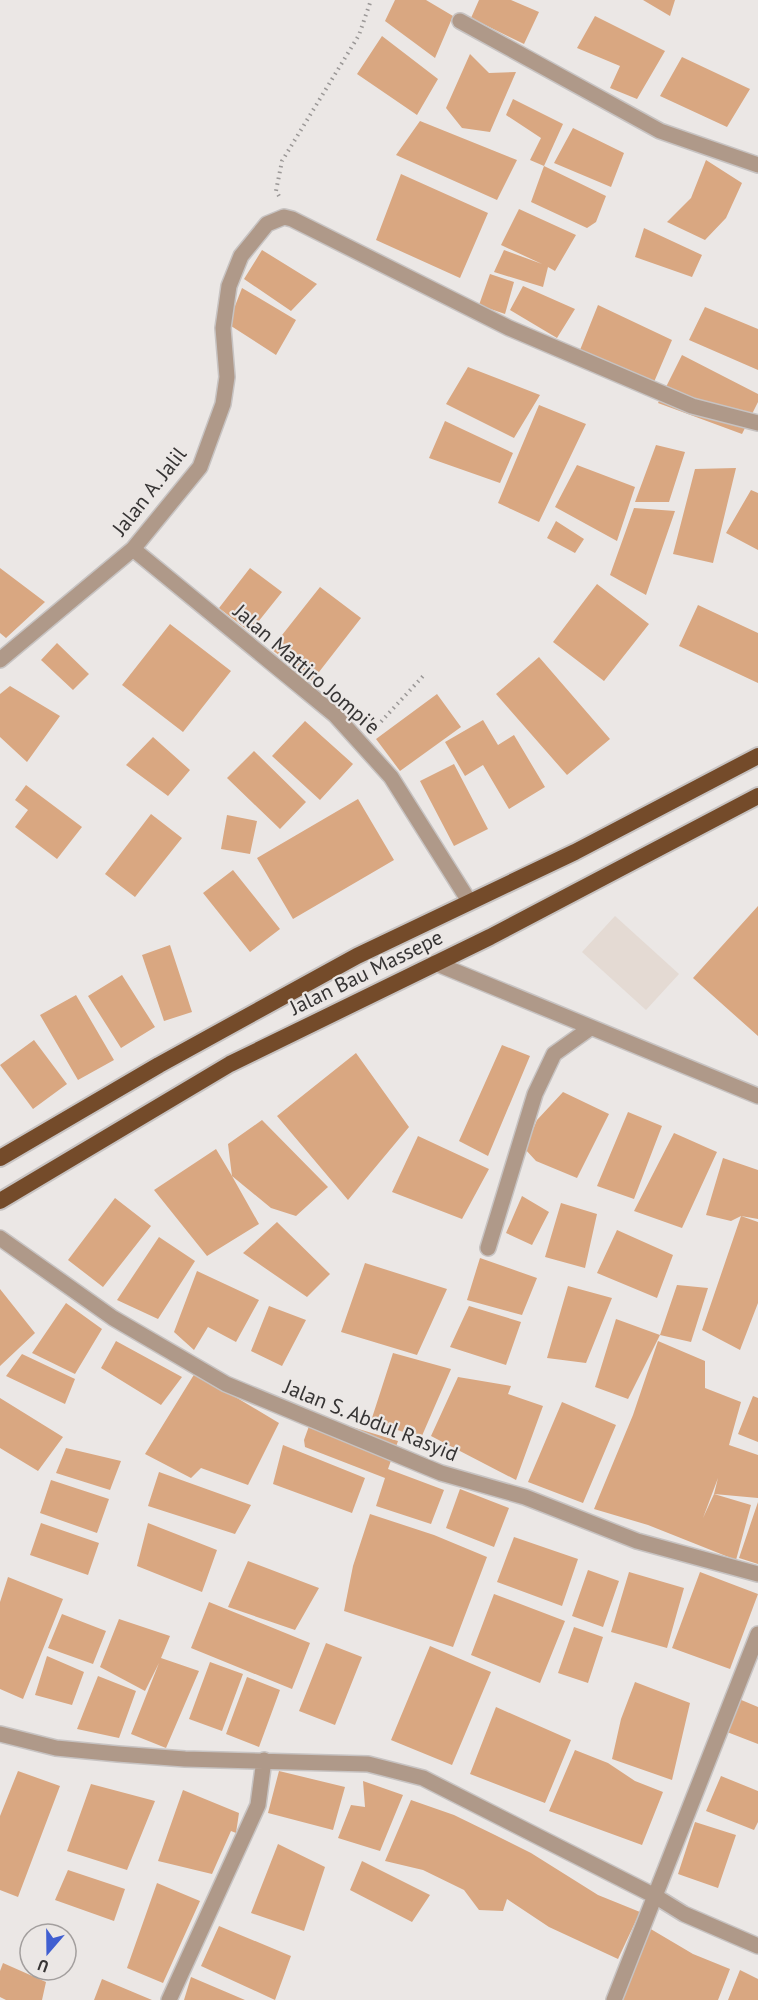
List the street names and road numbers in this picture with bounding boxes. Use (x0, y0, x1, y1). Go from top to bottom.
street label: Jalan A. Jalil (105, 441, 192, 542)
street label: Jalan Mattiro Jompi'e (227, 597, 386, 740)
street label: Jalan Bau Massepe (284, 923, 447, 1021)
street label: Jalan S. Abdul Rasyid (279, 1372, 462, 1467)

